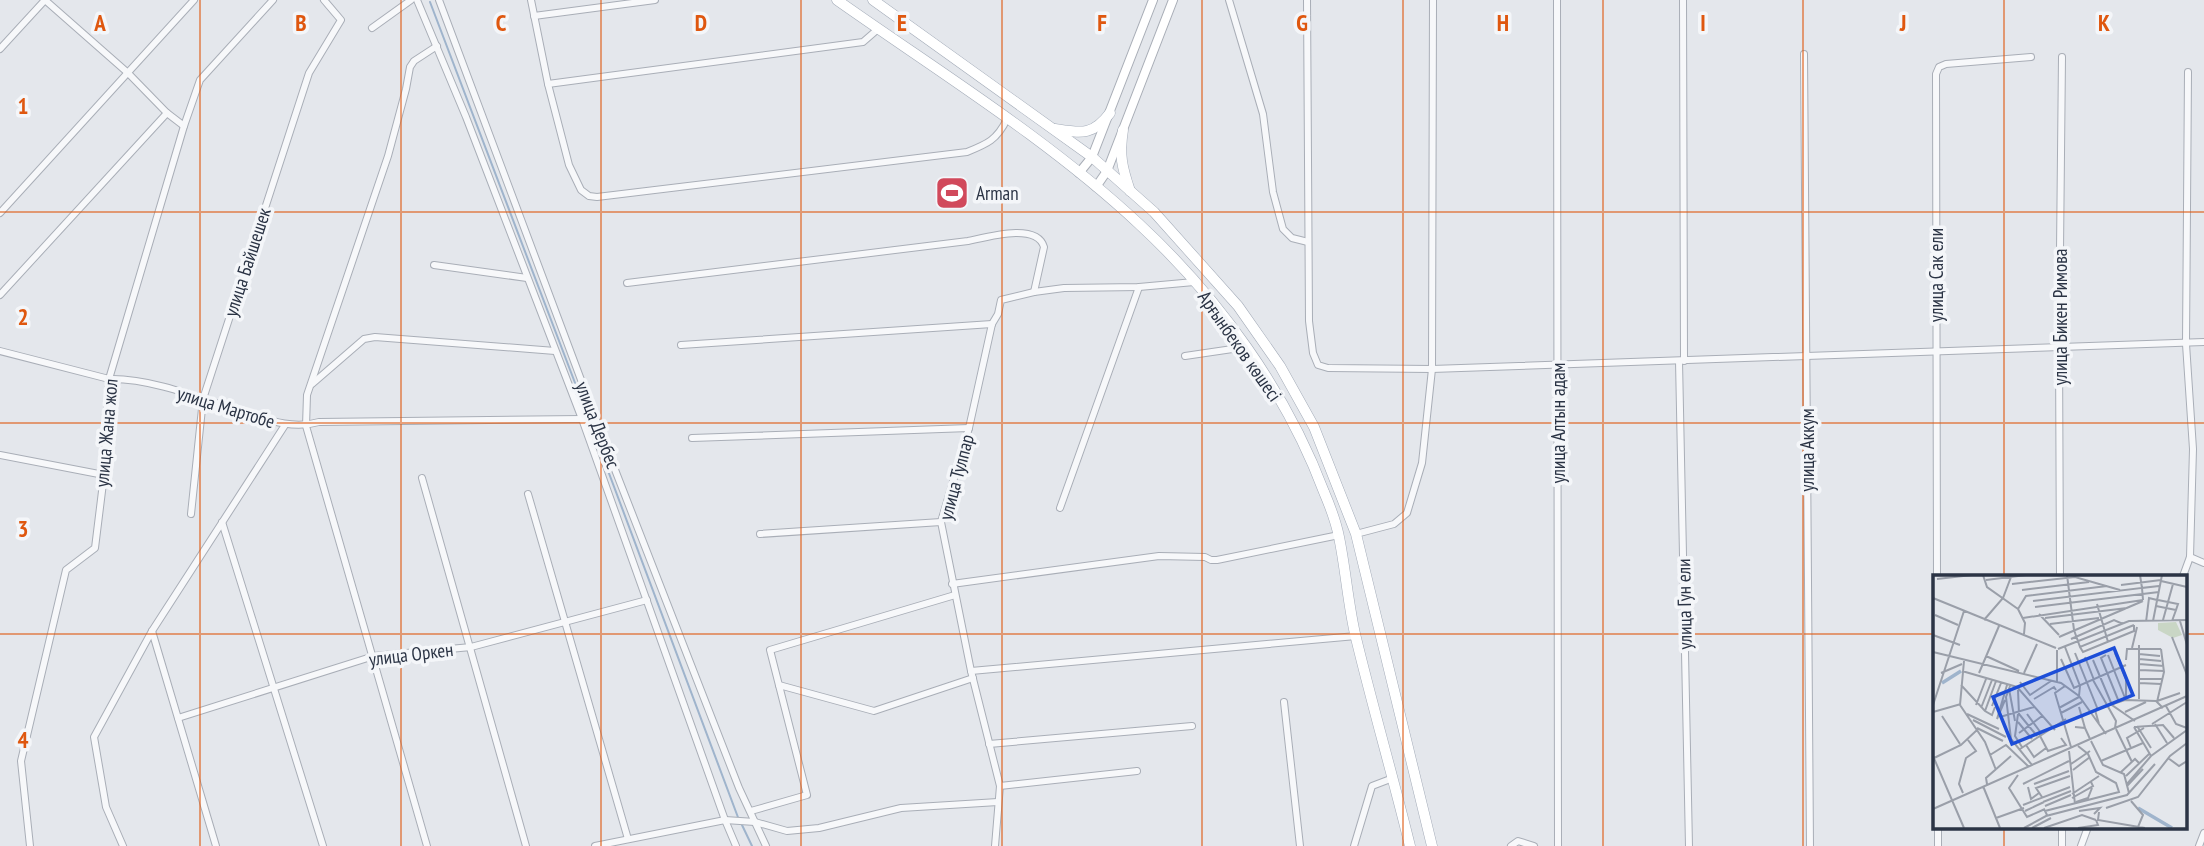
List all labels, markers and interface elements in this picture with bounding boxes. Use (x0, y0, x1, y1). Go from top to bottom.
text: A (93, 8, 106, 37)
text: B (295, 8, 307, 37)
text: C (496, 8, 507, 37)
text: D (695, 8, 707, 37)
text: E (897, 8, 907, 37)
text: F (1097, 8, 1107, 37)
text: G (1296, 8, 1308, 37)
text: H (1497, 8, 1509, 37)
text: I (1700, 8, 1706, 37)
text: J (1899, 8, 1906, 37)
text: K (2098, 8, 2110, 37)
text: 1 (18, 91, 29, 120)
sports icon: Arman (933, 174, 971, 212)
place label: Arman (976, 181, 1019, 205)
street label: улица Байшешек (218, 204, 276, 319)
street label: улица Сак ели (1924, 228, 1948, 322)
street label: улица Бикен Римова (2048, 249, 2072, 385)
street label: Арғынбеков көшесі (1193, 286, 1287, 406)
text: 2 (18, 302, 29, 331)
street label: улица Алтын адам (1546, 362, 1570, 484)
street label: улица Жана жол (89, 378, 123, 488)
street label: улица Дербес (570, 378, 626, 472)
street label: улица Мартобе (174, 381, 278, 433)
street label: улица Аккум (1795, 408, 1819, 492)
street label: улица Тулпар (933, 432, 979, 522)
text: 3 (18, 514, 29, 543)
street label: улица Гун ели (1671, 558, 1697, 650)
inset map (1933, 575, 2186, 828)
street label: улица Оркен (367, 637, 455, 671)
text: 4 (18, 725, 29, 754)

